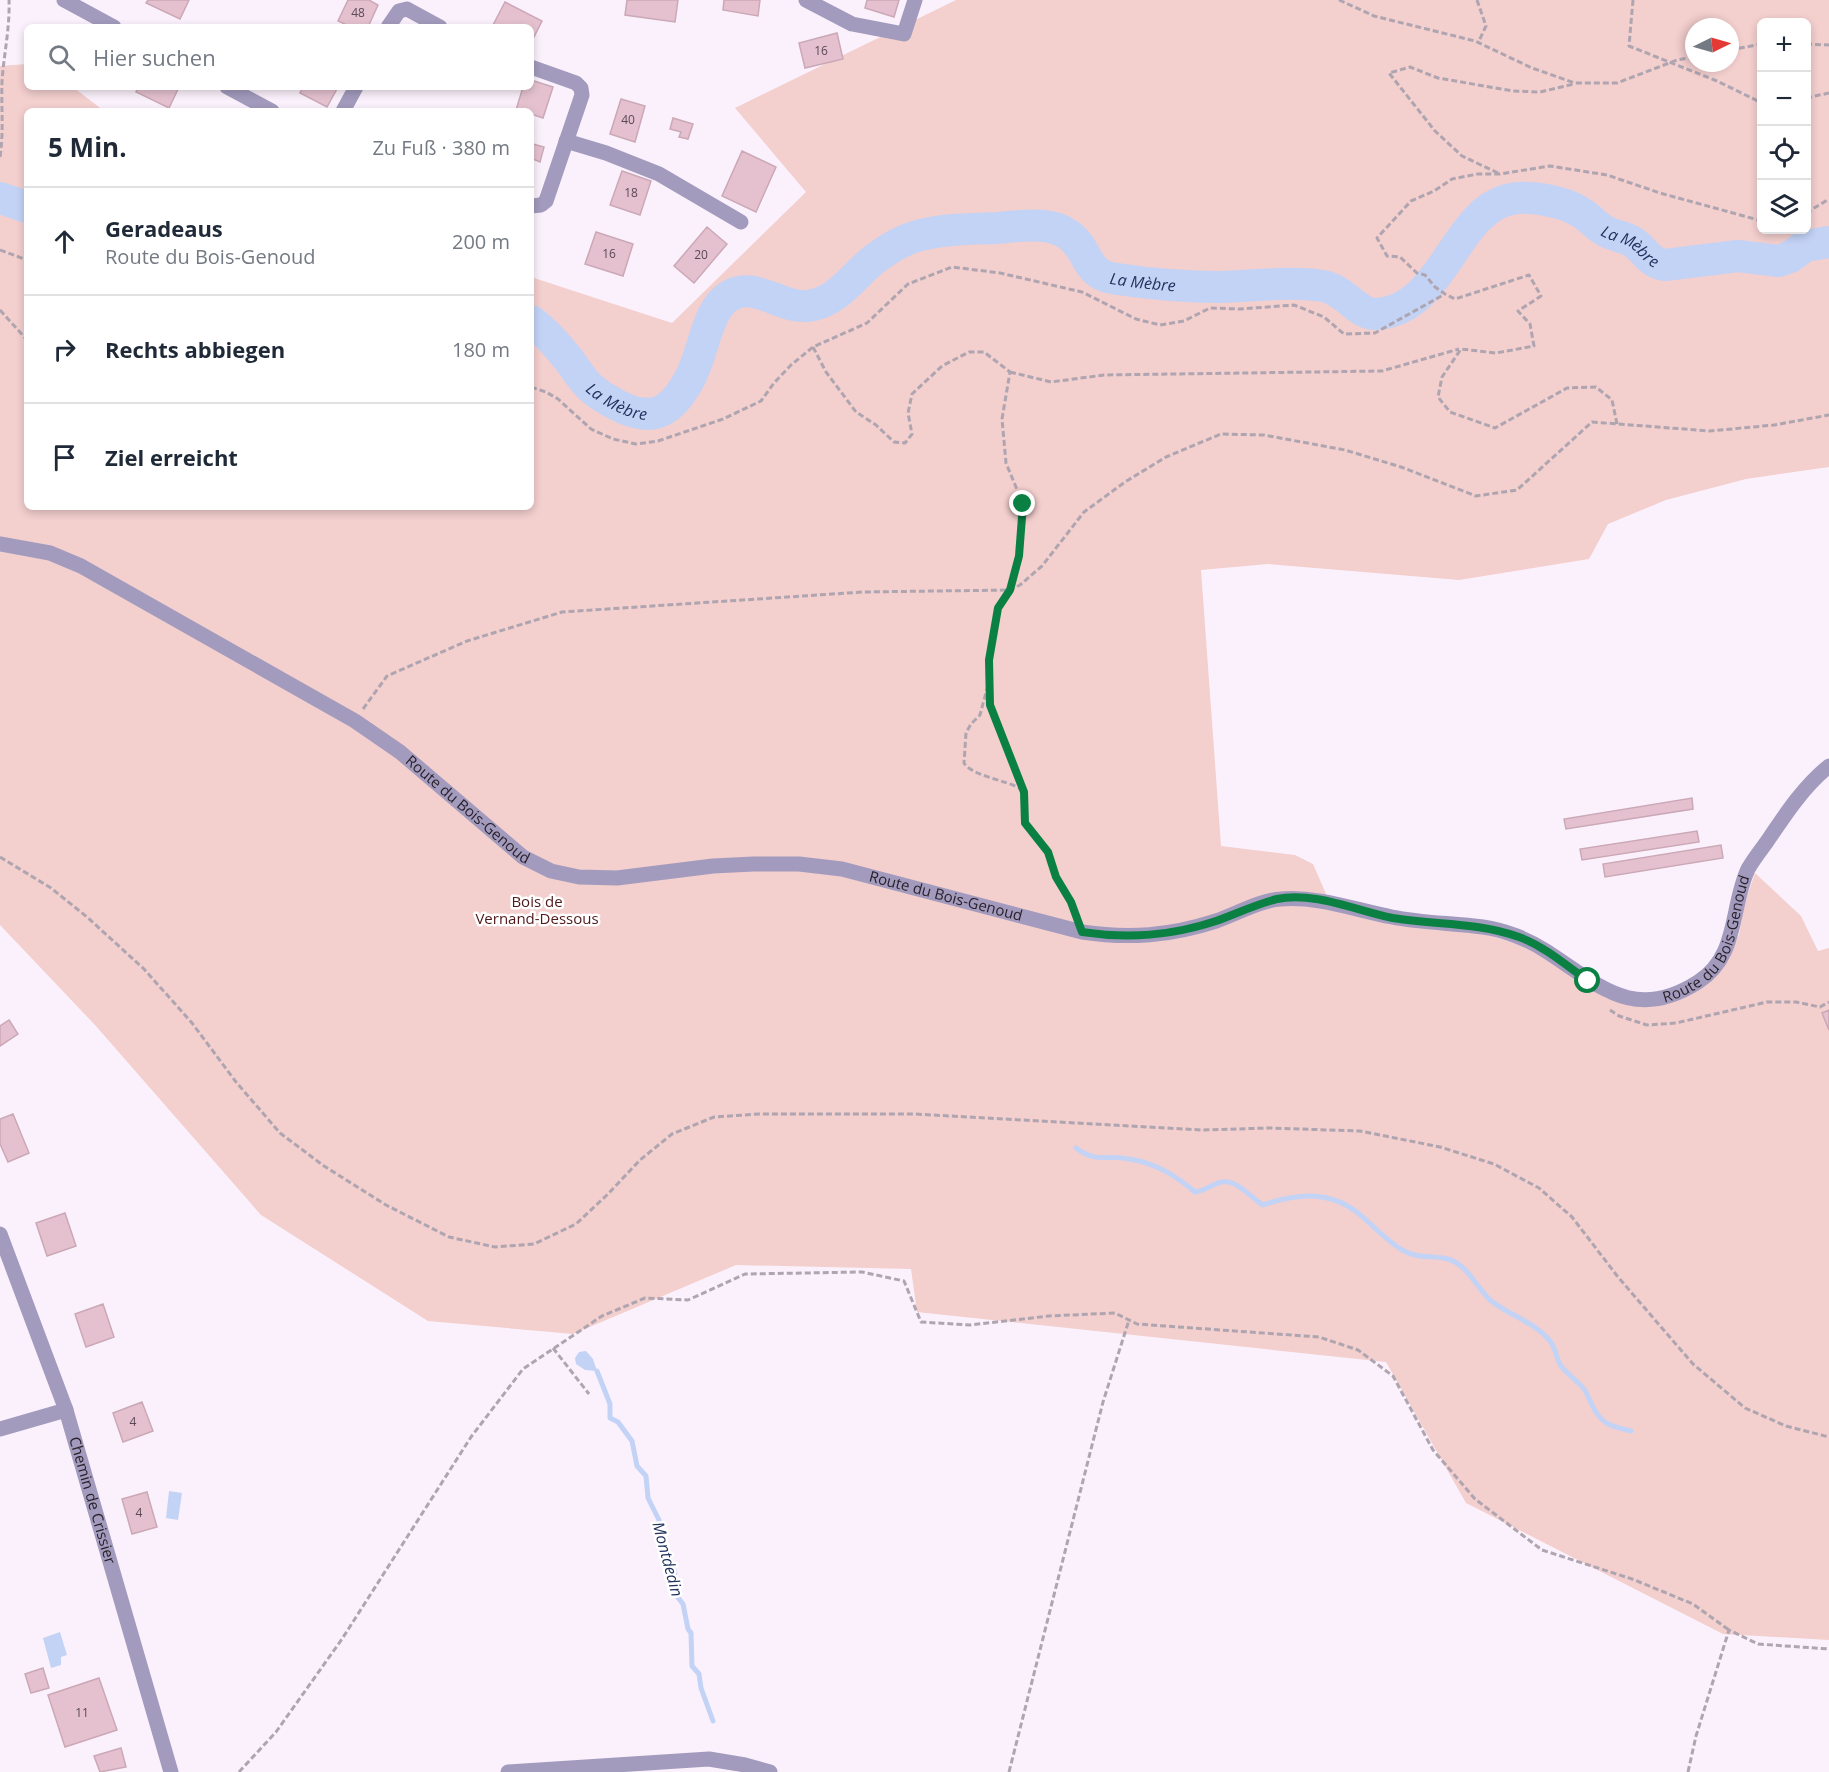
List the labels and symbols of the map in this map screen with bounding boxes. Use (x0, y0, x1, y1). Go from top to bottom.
house number: 48 (351, 4, 365, 21)
north arrow (1685, 18, 1739, 72)
house number: 16 (814, 42, 828, 59)
house number: 40 (621, 111, 635, 128)
house number: 18 (624, 184, 638, 201)
water label: La Mèbre (1597, 220, 1663, 273)
house number: 16 (602, 245, 616, 262)
house number: 20 (694, 246, 708, 263)
water label: La Mèbre (1108, 267, 1176, 296)
water label: La Mèbre (581, 378, 648, 425)
route end (1009, 490, 1035, 516)
street label: Route du Bois-Genoud (402, 750, 534, 868)
street label: Route du Bois-Genoud (867, 866, 1025, 925)
street label: Route du Bois-Genoud (1660, 872, 1754, 1006)
park label: Bois de Vernand-Dessous (475, 891, 599, 928)
route start (1574, 967, 1600, 993)
house number: 4 (130, 1413, 137, 1430)
street label: Chemin de Crissier (65, 1434, 121, 1566)
house number: 4 (136, 1504, 143, 1521)
water label: Montdedin (647, 1519, 689, 1599)
house number: 11 (75, 1704, 89, 1721)

